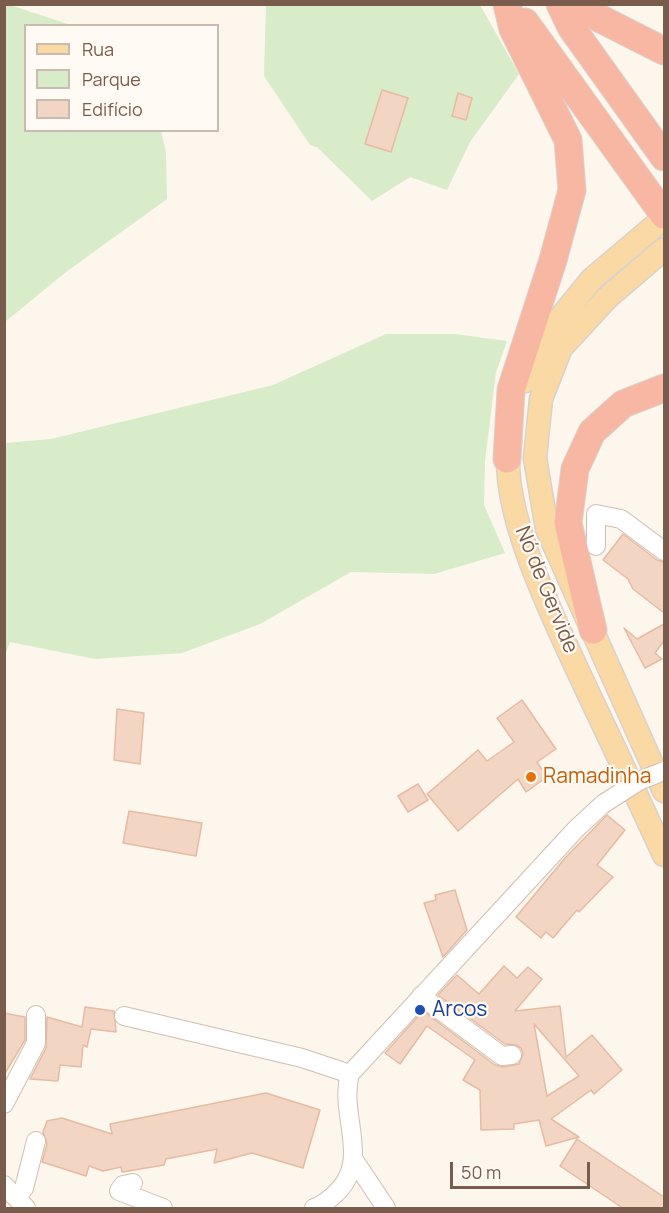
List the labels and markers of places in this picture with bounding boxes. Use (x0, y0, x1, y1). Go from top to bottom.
place label: Ramadinha (543, 764, 651, 790)
marker: Ramadinha (524, 770, 538, 784)
place label: Arcos (432, 997, 487, 1023)
marker: Arcos (413, 1003, 427, 1017)

